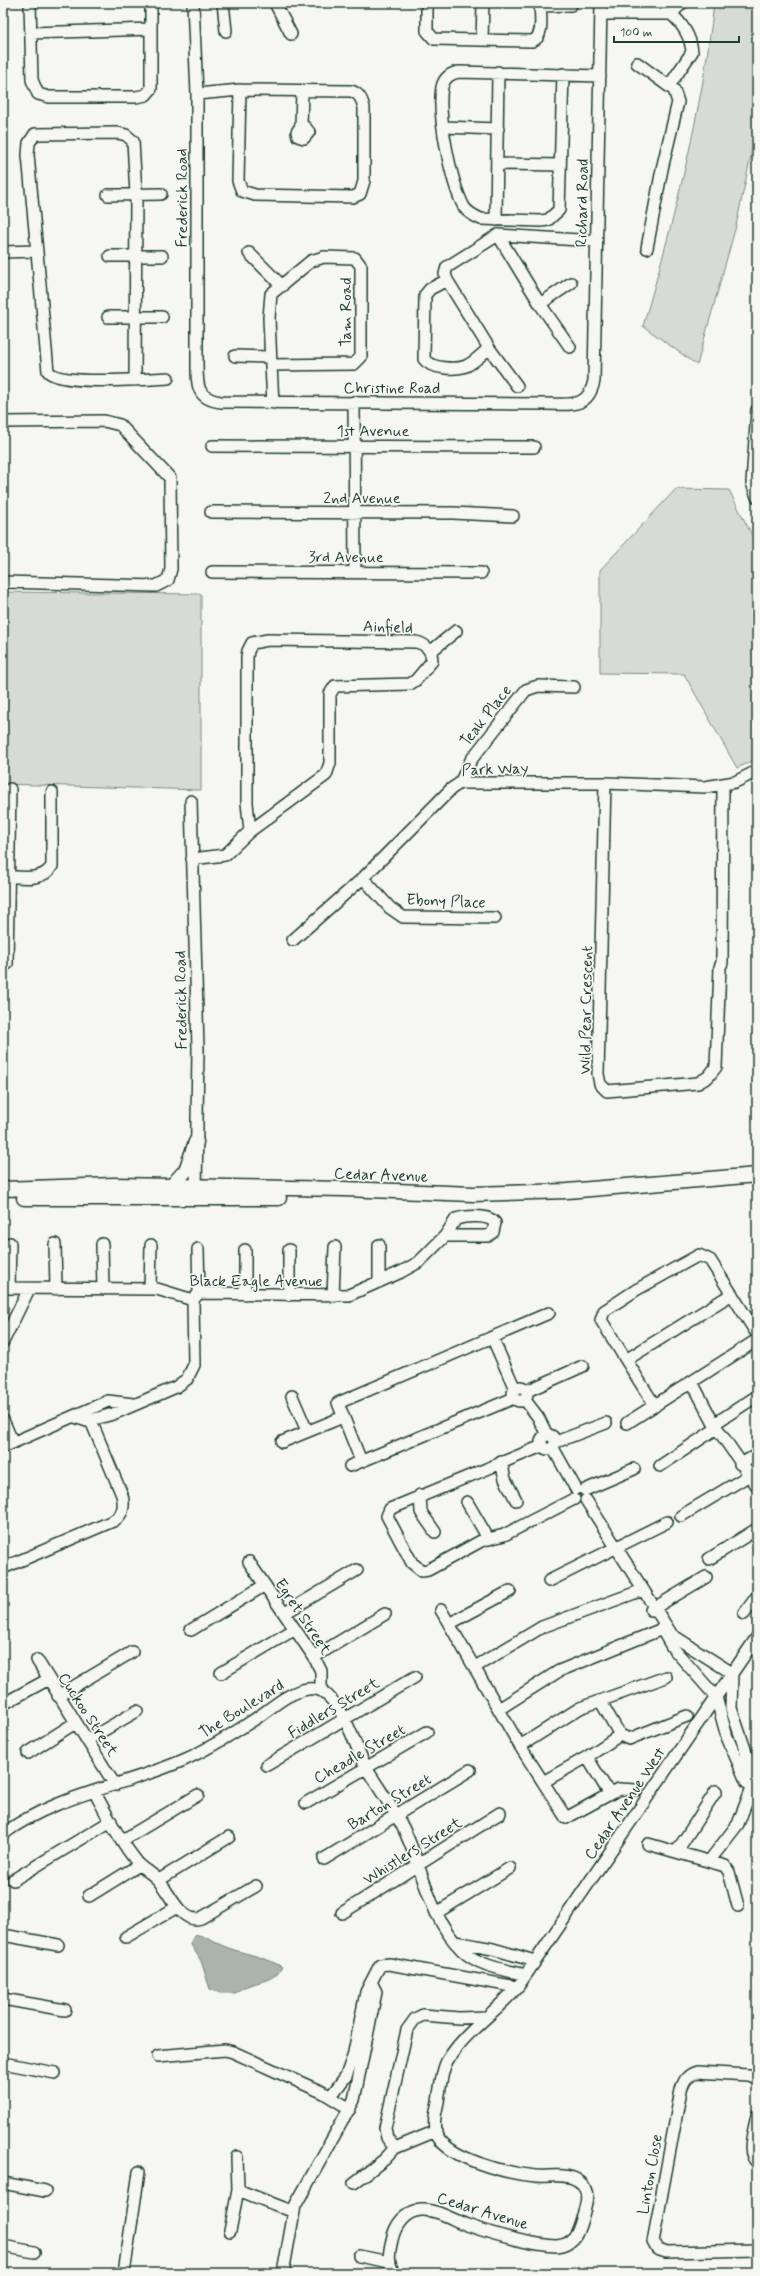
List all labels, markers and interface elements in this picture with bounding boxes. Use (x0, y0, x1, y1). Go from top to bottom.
scale bar (614, 18, 739, 44)
text: 100 m (620, 25, 652, 41)
street label: Frederick Road (172, 148, 193, 248)
street label: Richard Road (571, 158, 594, 248)
street label: Tam Road (336, 277, 357, 347)
street label: Christine Road (344, 378, 440, 399)
street label: 1st Avenue (337, 421, 409, 442)
street label: 2nd Avenue (323, 488, 401, 509)
street label: 3rd Avenue (308, 547, 384, 568)
street label: Ainfield (363, 616, 413, 639)
street label: Teak Place (456, 681, 517, 751)
street label: Park Way (461, 758, 529, 781)
street label: Ebony Place (406, 890, 486, 913)
street label: Wild Pear Crescent (575, 946, 598, 1075)
street label: Frederick Road (170, 950, 193, 1050)
street label: Cedar Avenue (333, 1163, 429, 1188)
street label: Black Eagle Avenue (189, 1271, 323, 1292)
street label: Egret Street (269, 1575, 336, 1660)
street label: Cuckoo Street (53, 1669, 123, 1761)
street label: Fiddlers Street (284, 1672, 384, 1744)
street label: The Boulevard (195, 1675, 288, 1744)
street label: Cheadle Street (310, 1720, 409, 1789)
street label: Cedar Avenue West (580, 1743, 671, 1864)
street label: Barton Street (344, 1769, 435, 1835)
street label: Whistlers Street (359, 1812, 467, 1890)
street label: Linton Close (633, 2132, 668, 2216)
street label: Cedar Avenue (434, 2188, 531, 2235)

